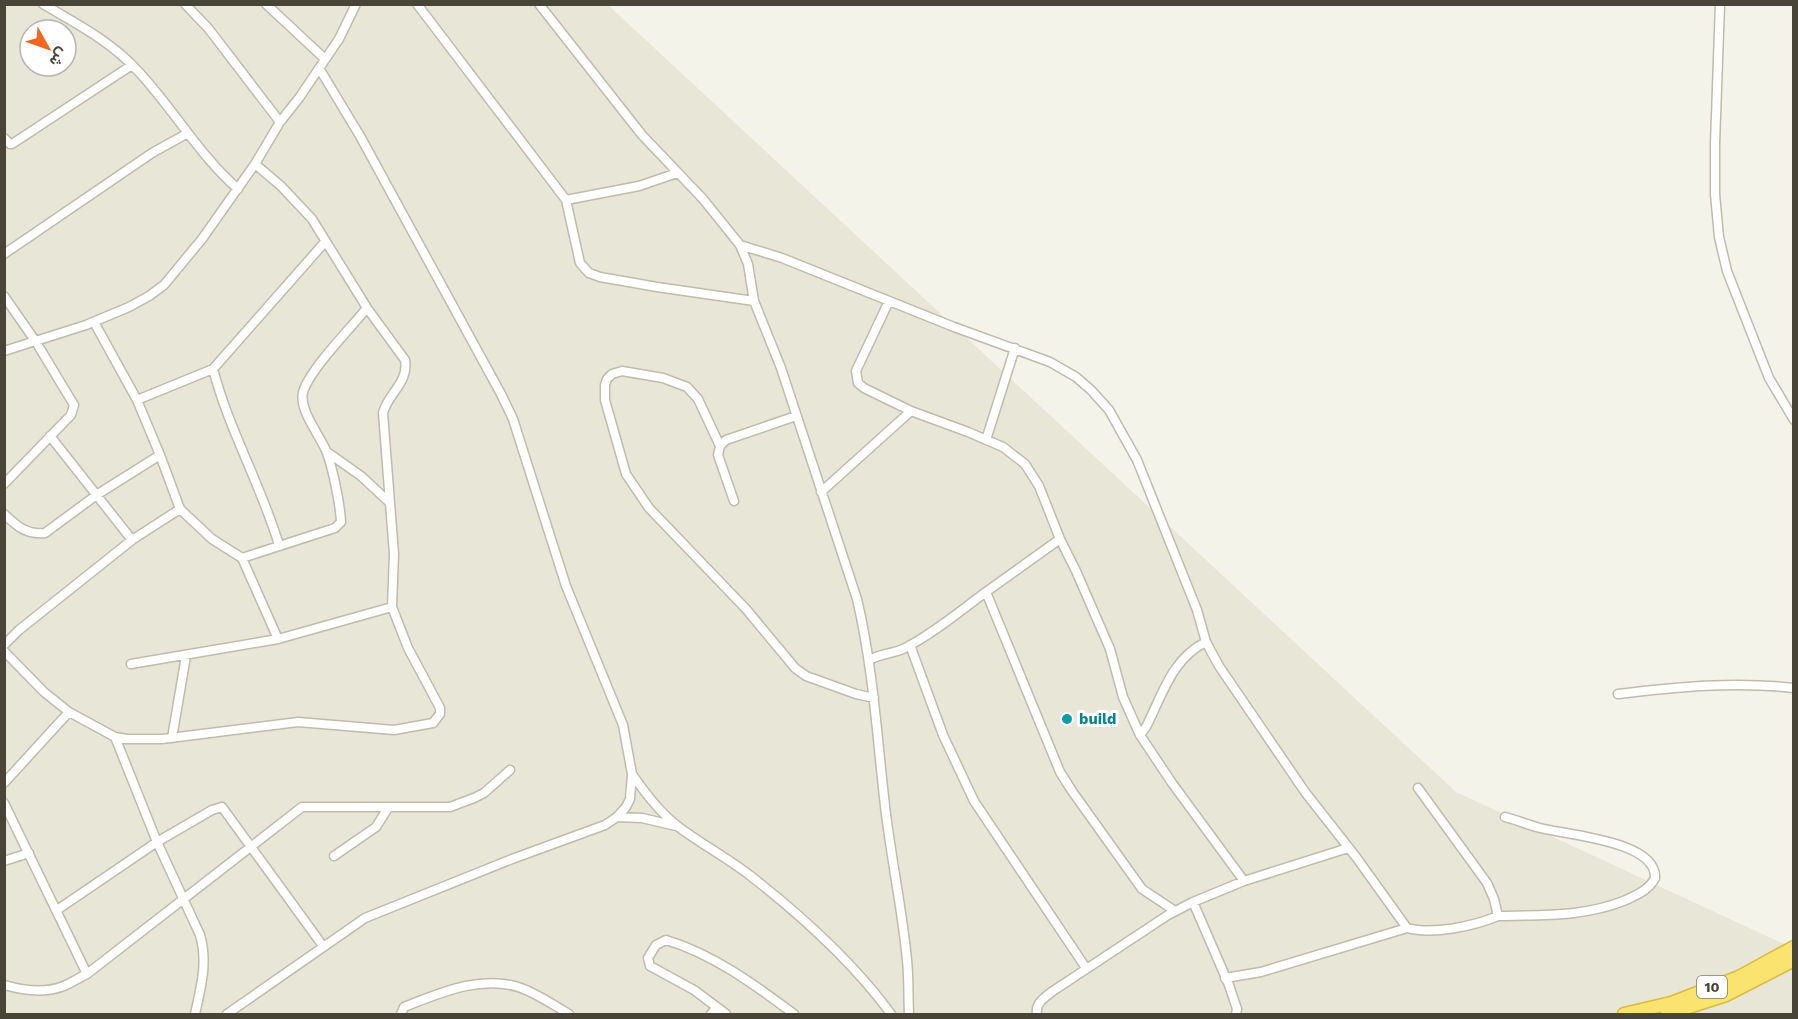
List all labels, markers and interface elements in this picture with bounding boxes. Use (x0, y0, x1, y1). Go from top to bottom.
north arrow (18, 18, 78, 78)
text: ش (46, 44, 73, 71)
place label: build (1079, 710, 1116, 728)
marker: build (1060, 712, 1074, 726)
road number: 10 (1697, 976, 1727, 998)

